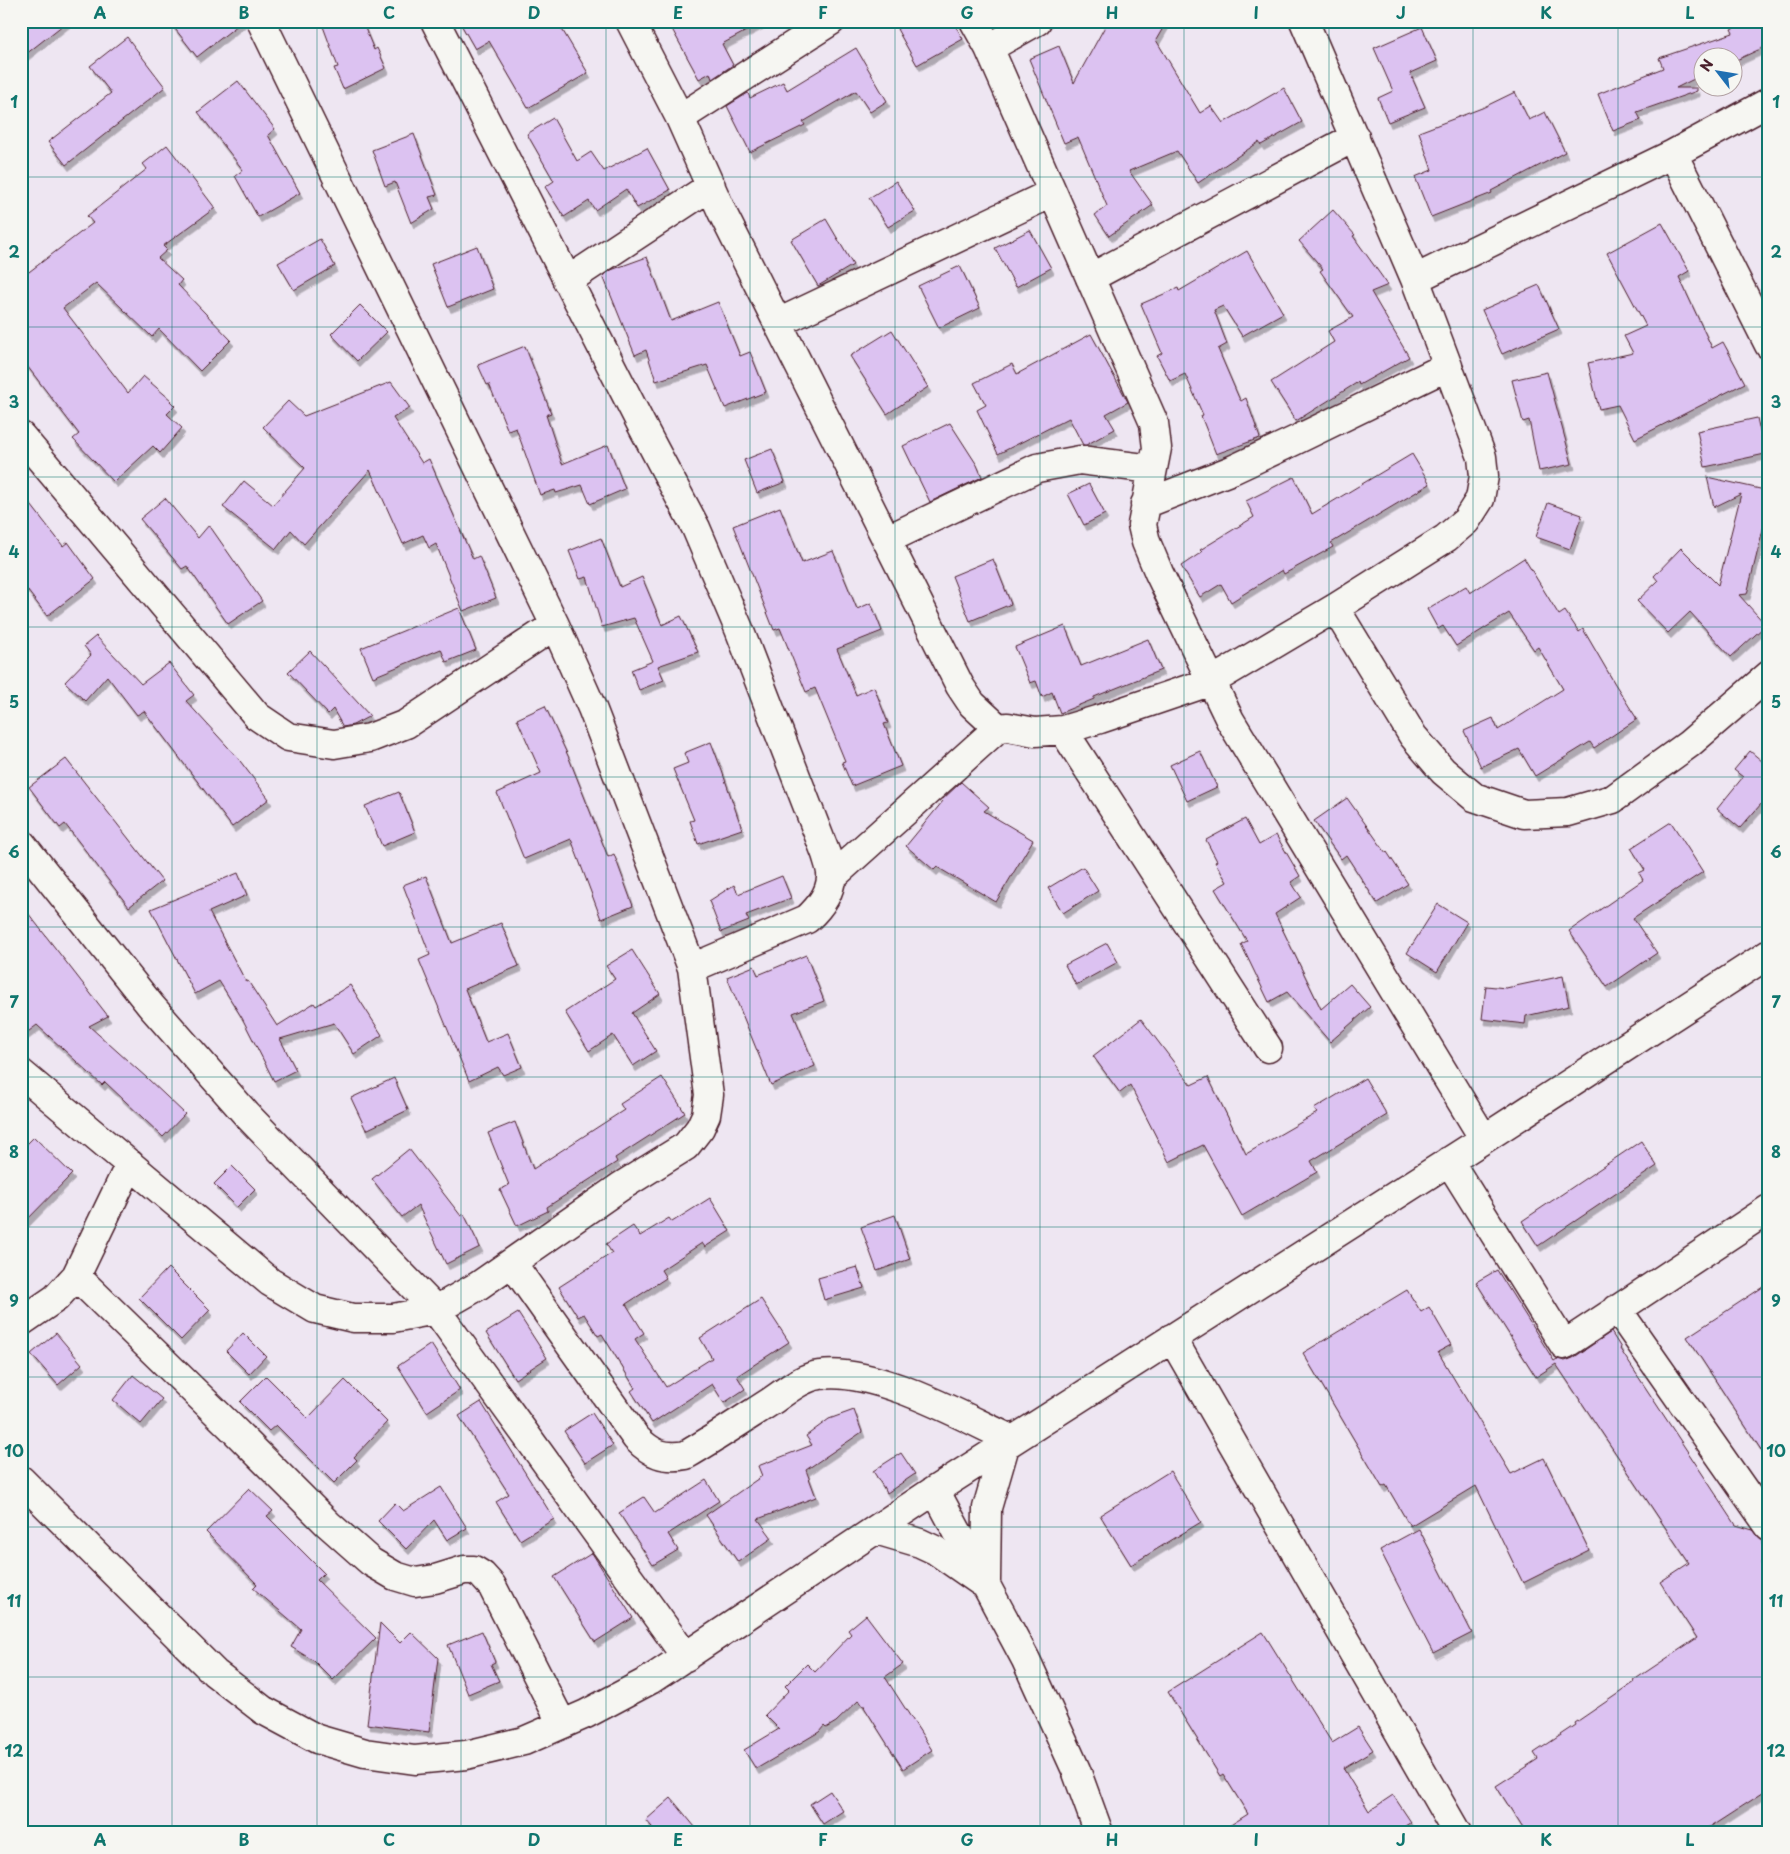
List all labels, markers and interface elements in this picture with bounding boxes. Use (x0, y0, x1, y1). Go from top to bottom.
text: A (94, 0, 107, 24)
text: B (239, 0, 250, 24)
text: C (383, 0, 395, 24)
text: D (528, 0, 540, 24)
text: E (673, 0, 683, 24)
text: F (818, 0, 828, 24)
text: G (960, 0, 974, 24)
text: H (1106, 0, 1118, 24)
text: I (1253, 0, 1259, 24)
text: J (1396, 0, 1406, 24)
text: K (1540, 0, 1552, 24)
text: L (1685, 0, 1695, 24)
north arrow (1692, 48, 1742, 98)
text: N (1695, 55, 1718, 75)
text: 1 (10, 89, 18, 113)
text: 1 (1772, 89, 1780, 113)
text: 2 (8, 239, 20, 263)
text: 2 (1770, 239, 1782, 263)
text: 3 (9, 389, 19, 413)
text: 3 (1771, 389, 1781, 413)
text: 4 (9, 539, 20, 563)
text: 4 (1771, 539, 1782, 563)
text: 5 (9, 689, 19, 713)
text: 5 (1771, 689, 1781, 713)
text: 6 (8, 839, 20, 863)
text: 6 (1770, 839, 1782, 863)
text: 7 (9, 989, 19, 1013)
text: 7 (1771, 989, 1781, 1013)
text: 8 (9, 1139, 19, 1163)
text: 8 (1771, 1139, 1781, 1163)
text: 9 (9, 1288, 19, 1312)
text: 9 (1771, 1288, 1781, 1312)
text: 10 (4, 1438, 24, 1462)
text: 10 (1766, 1438, 1786, 1462)
text: 11 (7, 1588, 21, 1612)
text: 11 (1769, 1588, 1783, 1612)
text: 12 (5, 1738, 23, 1762)
text: 12 (1767, 1738, 1785, 1762)
text: A (94, 1827, 107, 1851)
text: B (239, 1827, 250, 1851)
text: C (383, 1827, 395, 1851)
text: D (528, 1827, 540, 1851)
text: E (673, 1827, 683, 1851)
text: F (818, 1827, 828, 1851)
text: G (960, 1827, 974, 1851)
text: H (1106, 1827, 1118, 1851)
text: I (1253, 1827, 1259, 1851)
text: J (1396, 1827, 1406, 1851)
text: K (1540, 1827, 1552, 1851)
text: L (1685, 1827, 1695, 1851)

